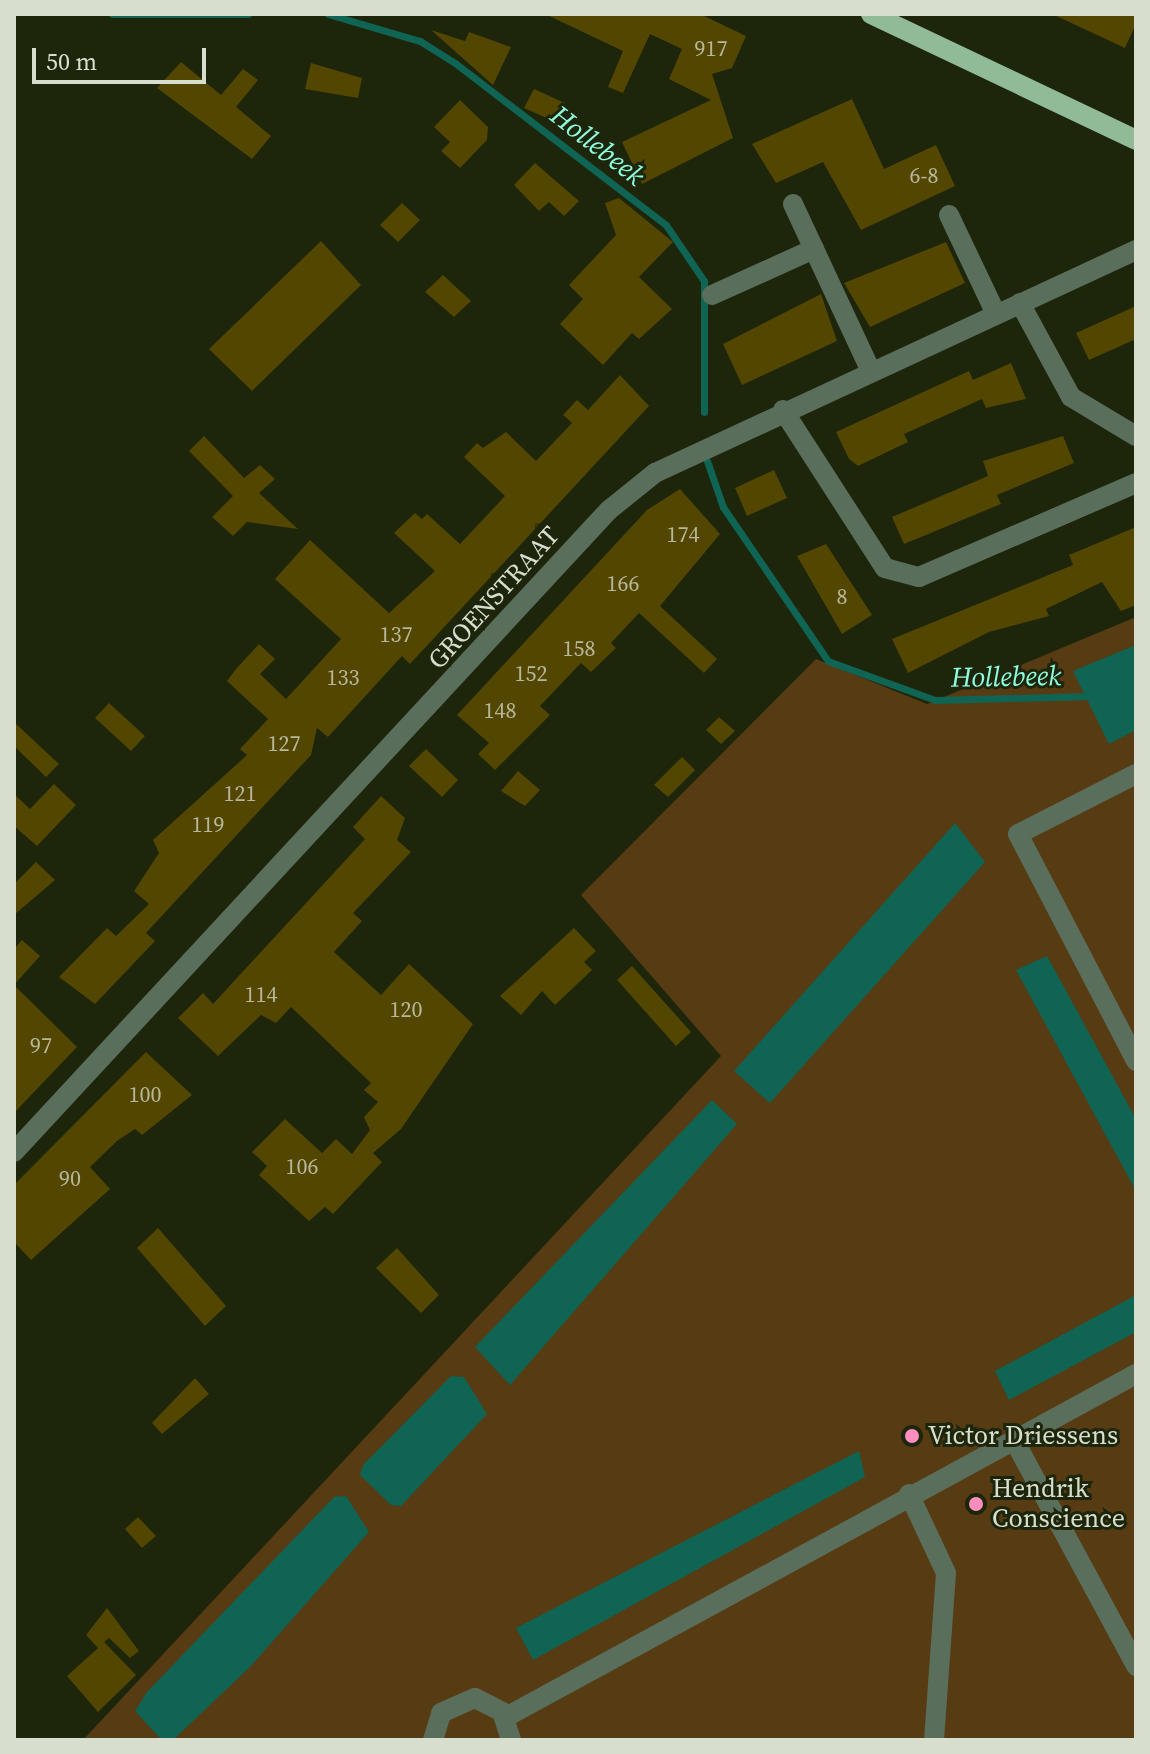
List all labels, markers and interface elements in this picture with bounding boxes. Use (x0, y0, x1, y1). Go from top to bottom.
scale bar (36, 32, 210, 82)
house number: 917 (695, 36, 727, 62)
text: 50 m (46, 45, 97, 78)
water label: Hollebeek (544, 98, 652, 192)
house number: 6-8 (910, 163, 938, 189)
street label: GROENSTRAAT (422, 520, 566, 676)
house number: 174 (667, 522, 699, 548)
house number: 166 (607, 571, 639, 597)
house number: 8 (837, 584, 847, 610)
house number: 137 (380, 622, 412, 648)
house number: 158 (563, 636, 595, 662)
water label: Hollebeek (951, 658, 1061, 694)
house number: 152 (515, 661, 547, 687)
house number: 133 (327, 665, 359, 691)
house number: 148 (484, 698, 516, 724)
house number: 127 (268, 731, 300, 757)
house number: 121 (224, 781, 256, 807)
house number: 119 (192, 812, 224, 838)
house number: 114 (245, 982, 277, 1008)
house number: 120 (390, 997, 422, 1023)
house number: 97 (30, 1033, 52, 1059)
house number: 100 (129, 1082, 161, 1108)
house number: 106 (286, 1154, 318, 1180)
house number: 90 (59, 1166, 81, 1192)
place label: Victor Driessens (928, 1420, 1118, 1452)
marker: Victor Driessens (903, 1427, 921, 1445)
place label: Hendrik Conscience (992, 1473, 1125, 1534)
marker: Hendrik Conscience (967, 1495, 985, 1513)

